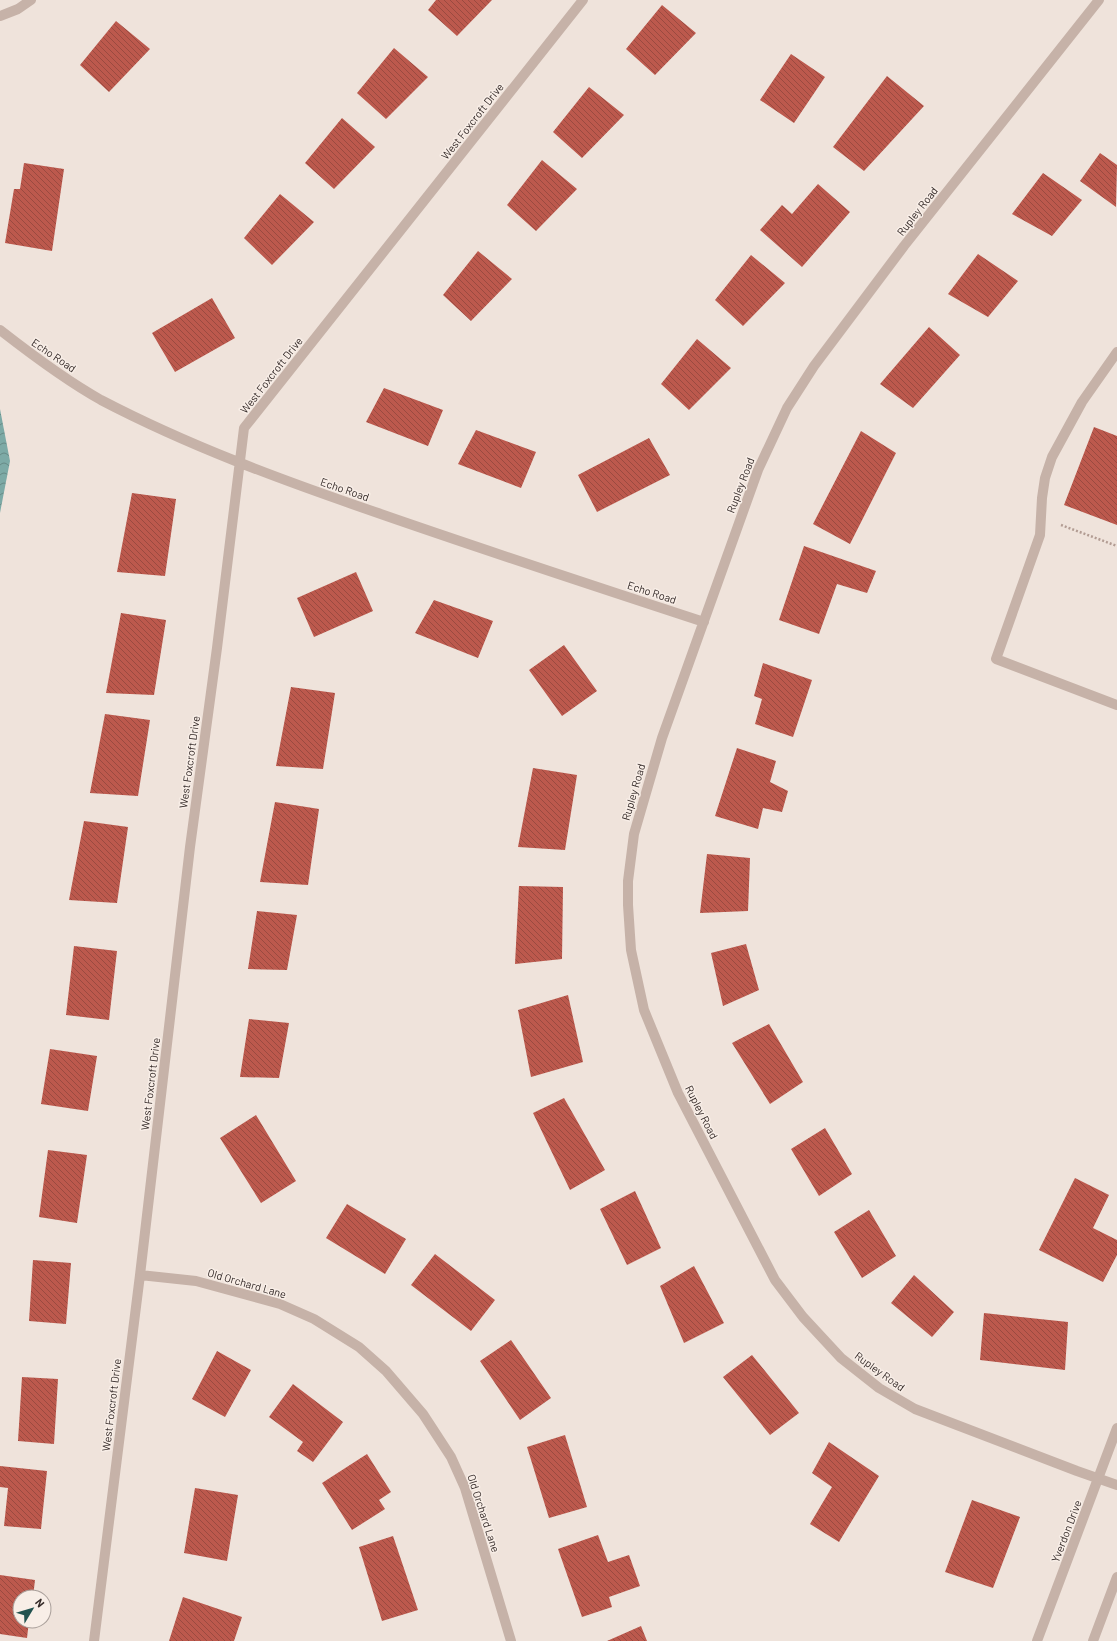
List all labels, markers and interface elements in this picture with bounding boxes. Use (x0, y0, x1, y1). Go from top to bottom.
street label: West Foxcroft Drive (438, 80, 506, 162)
street label: Rupley Road (894, 184, 940, 238)
street label: West Foxcroft Drive (237, 334, 305, 416)
street label: Echo Road (29, 335, 79, 375)
street label: Rupley Road (723, 455, 757, 515)
street label: Echo Road (319, 475, 371, 503)
street label: Echo Road (626, 578, 678, 606)
street label: West Foxcroft Drive (176, 715, 202, 809)
street label: Rupley Road (619, 762, 647, 822)
street label: West Foxcroft Drive (138, 1037, 162, 1131)
street label: Rupley Road (683, 1083, 721, 1141)
street label: Old Orchard Lane (206, 1266, 288, 1300)
street label: Rupley Road (852, 1349, 908, 1393)
street label: West Foxcroft Drive (99, 1358, 123, 1452)
street label: Old Orchard Lane (465, 1472, 503, 1554)
street label: Yverdon Drive (1048, 1498, 1084, 1564)
north arrow (12, 1589, 52, 1629)
text: N (33, 1596, 48, 1609)

